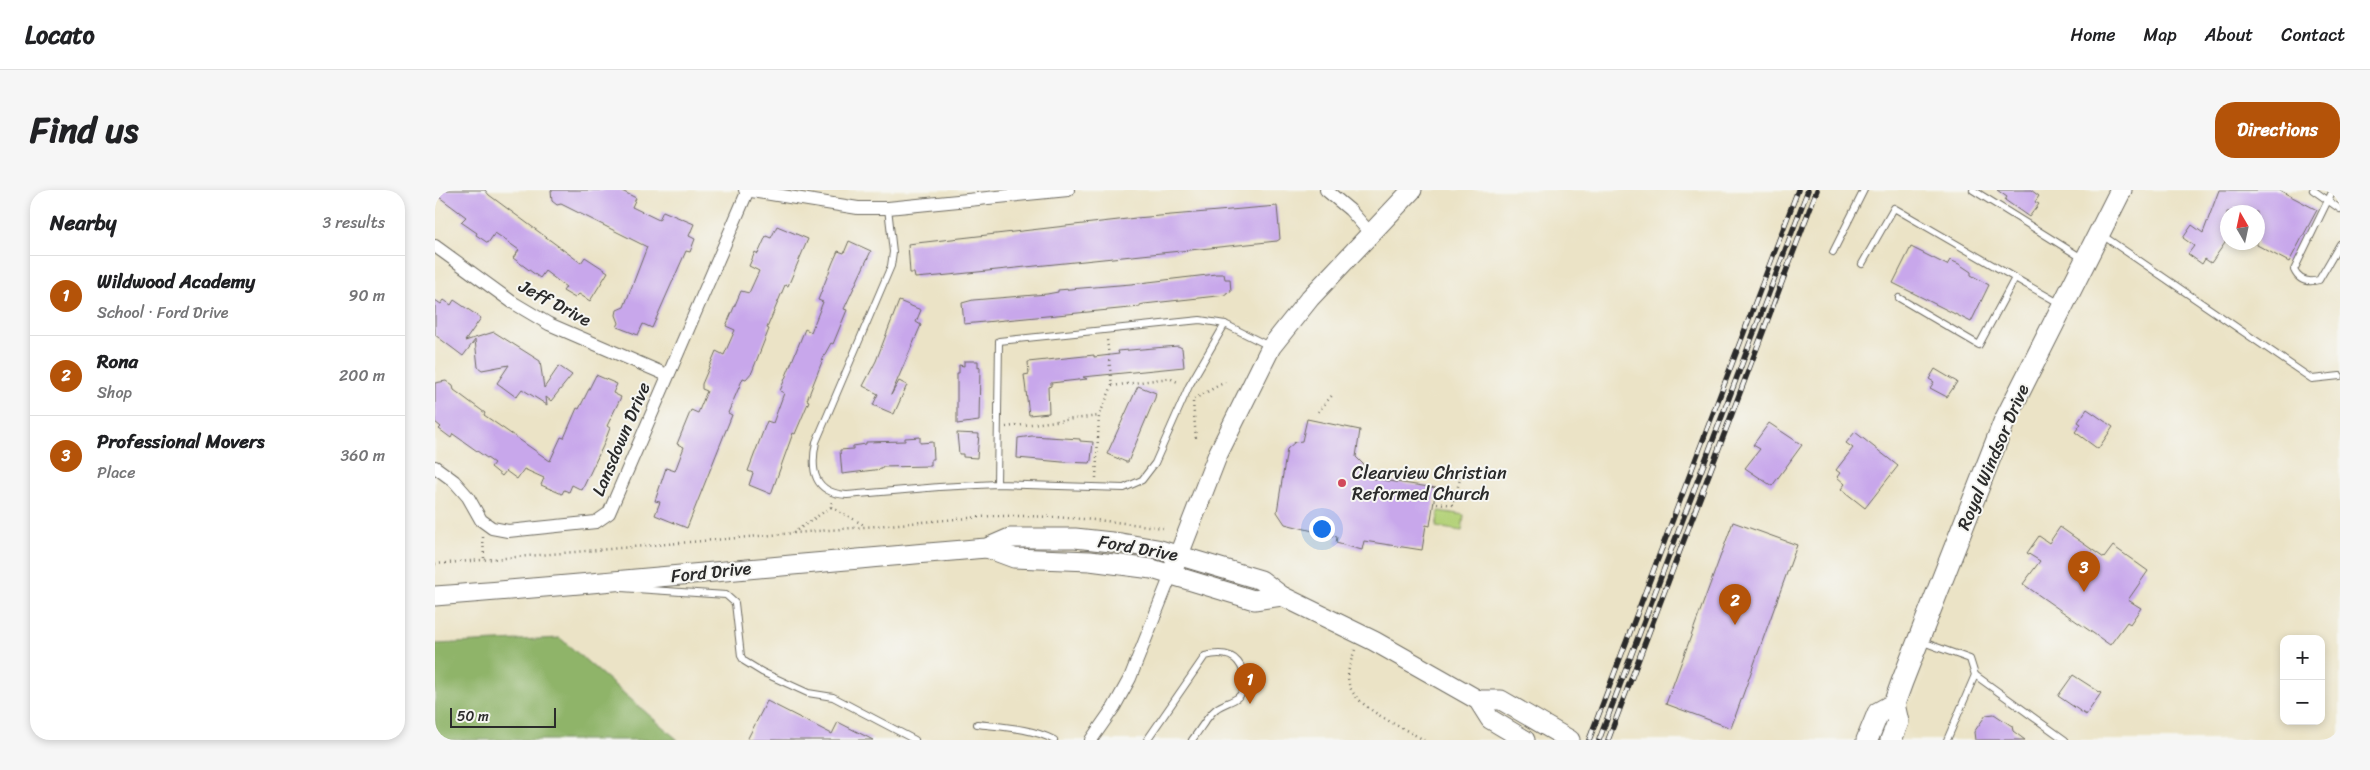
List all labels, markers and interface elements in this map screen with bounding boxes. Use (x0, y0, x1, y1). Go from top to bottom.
text: Locato (25, 14, 95, 56)
text: Home (2071, 19, 2116, 51)
text: Map (2144, 19, 2177, 51)
text: About (2205, 19, 2253, 51)
text: Contact (2281, 19, 2345, 51)
text: Find us (30, 99, 138, 161)
button: Directions (2215, 102, 2340, 158)
text: Nearby (50, 204, 116, 242)
north arrow (2220, 205, 2265, 250)
text: 3 results (322, 208, 385, 237)
text: Wildwood Academy (97, 265, 255, 298)
street label: Jeff Drive (512, 270, 597, 336)
text: 1 (63, 281, 69, 310)
text: 90 m (349, 281, 385, 310)
text: School · Ford Drive (97, 298, 229, 327)
text: Rona (97, 345, 138, 378)
text: 2 (61, 361, 71, 390)
text: 200 m (339, 361, 385, 390)
street label: Lansdown Drive (583, 377, 659, 501)
text: Shop (97, 378, 132, 407)
street label: Royal Windsor Drive (1948, 379, 2038, 535)
text: Professional Movers (97, 425, 265, 458)
text: 3 (62, 441, 70, 470)
text: 360 m (341, 441, 385, 470)
place label: Clearview Christian Reformed Church (1352, 457, 1507, 510)
text: Place (97, 458, 136, 487)
marker: Clearview Christian Reformed Church (1336, 477, 1348, 489)
your location (1309, 516, 1335, 542)
street label: Ford Drive (1095, 525, 1181, 571)
pin: 3 (2068, 551, 2100, 592)
street label: Ford Drive (669, 552, 753, 592)
pin: 2 (1719, 584, 1751, 625)
map controls (2280, 635, 2325, 725)
button: + (2280, 635, 2325, 680)
pin: 1 (1234, 663, 1266, 704)
button: − (2280, 680, 2325, 725)
text: 50 m (457, 704, 489, 729)
scale bar (450, 705, 556, 728)

